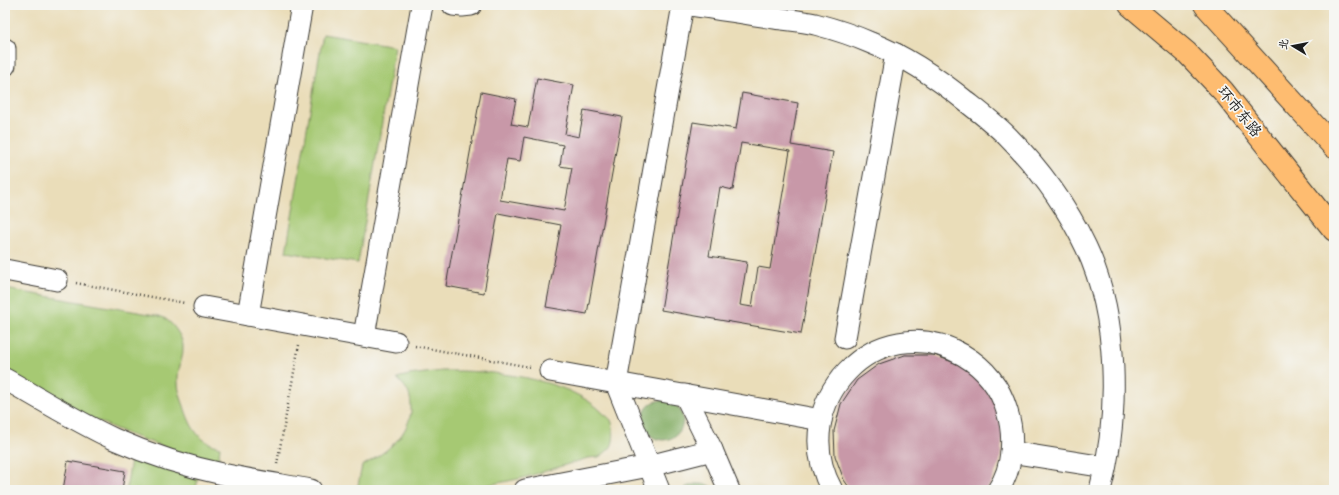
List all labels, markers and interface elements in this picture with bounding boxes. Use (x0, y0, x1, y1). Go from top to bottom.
north arrow (1273, 26, 1313, 66)
text: 北 (1276, 38, 1292, 51)
street label: 环市东路 (1212, 82, 1266, 142)

